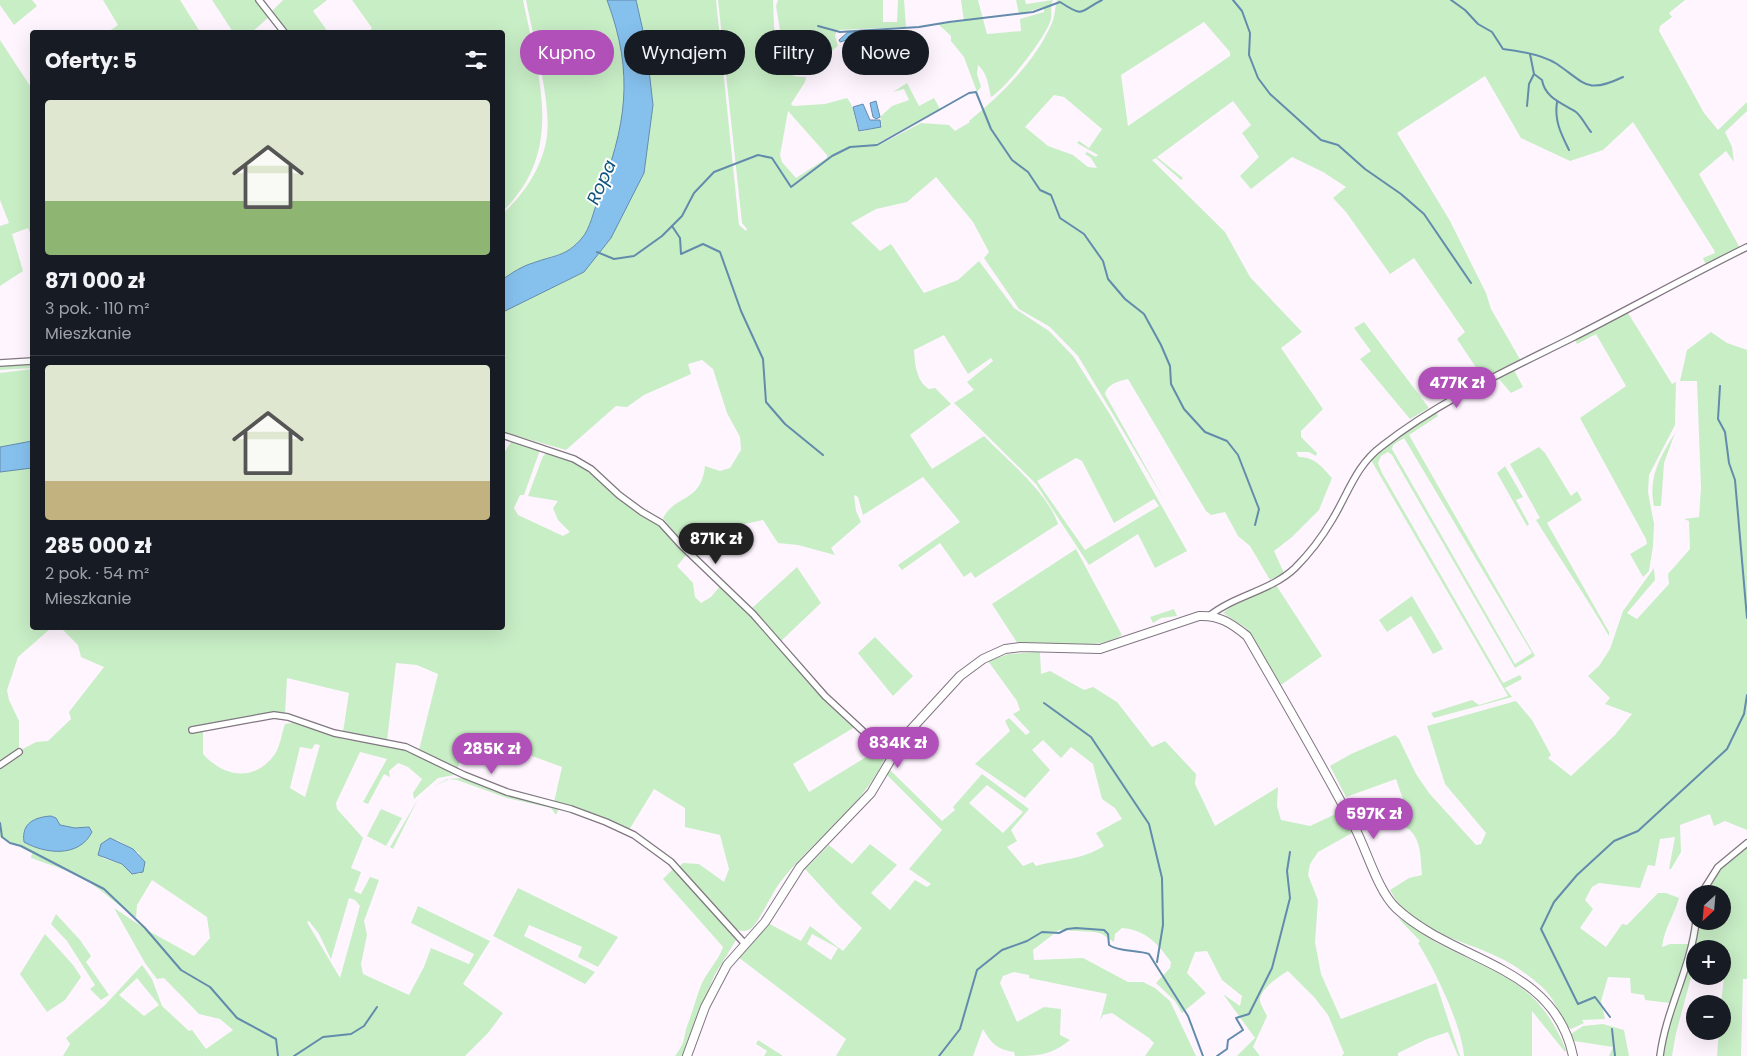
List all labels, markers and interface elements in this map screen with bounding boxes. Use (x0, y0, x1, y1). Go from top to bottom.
chip: Kupno (520, 30, 614, 75)
chip: Wynajem (624, 30, 745, 75)
chip: Filtry (755, 30, 832, 75)
chip: Nowe (842, 30, 929, 75)
text: Oferty: 5 (45, 46, 137, 75)
icon: filters (462, 46, 490, 74)
icon: home (223, 132, 313, 222)
water label: Ropa (580, 156, 622, 208)
text: 871 000 zł (45, 266, 145, 295)
text: 3 pok. · 110 m² (45, 297, 150, 320)
text: Mieszkanie (45, 322, 131, 345)
pin: 477K zł (1411, 366, 1503, 409)
text: 477K zł (1429, 371, 1485, 394)
icon: home (223, 398, 313, 488)
pin: 871K zł (670, 522, 762, 565)
text: 871K zł (690, 527, 742, 550)
text: 285 000 zł (45, 531, 151, 560)
text: 2 pok. · 54 m² (45, 562, 149, 585)
text: Mieszkanie (45, 587, 131, 610)
pin: 834K zł (852, 726, 944, 769)
text: 834K zł (869, 731, 927, 754)
pin: 285K zł (446, 732, 538, 775)
text: 285K zł (463, 737, 521, 760)
pin: 597K zł (1328, 798, 1420, 840)
text: 597K zł (1346, 802, 1402, 825)
north arrow (1686, 885, 1731, 930)
map controls (1686, 885, 1731, 1040)
button: + (1686, 940, 1731, 985)
button: − (1686, 995, 1731, 1040)

